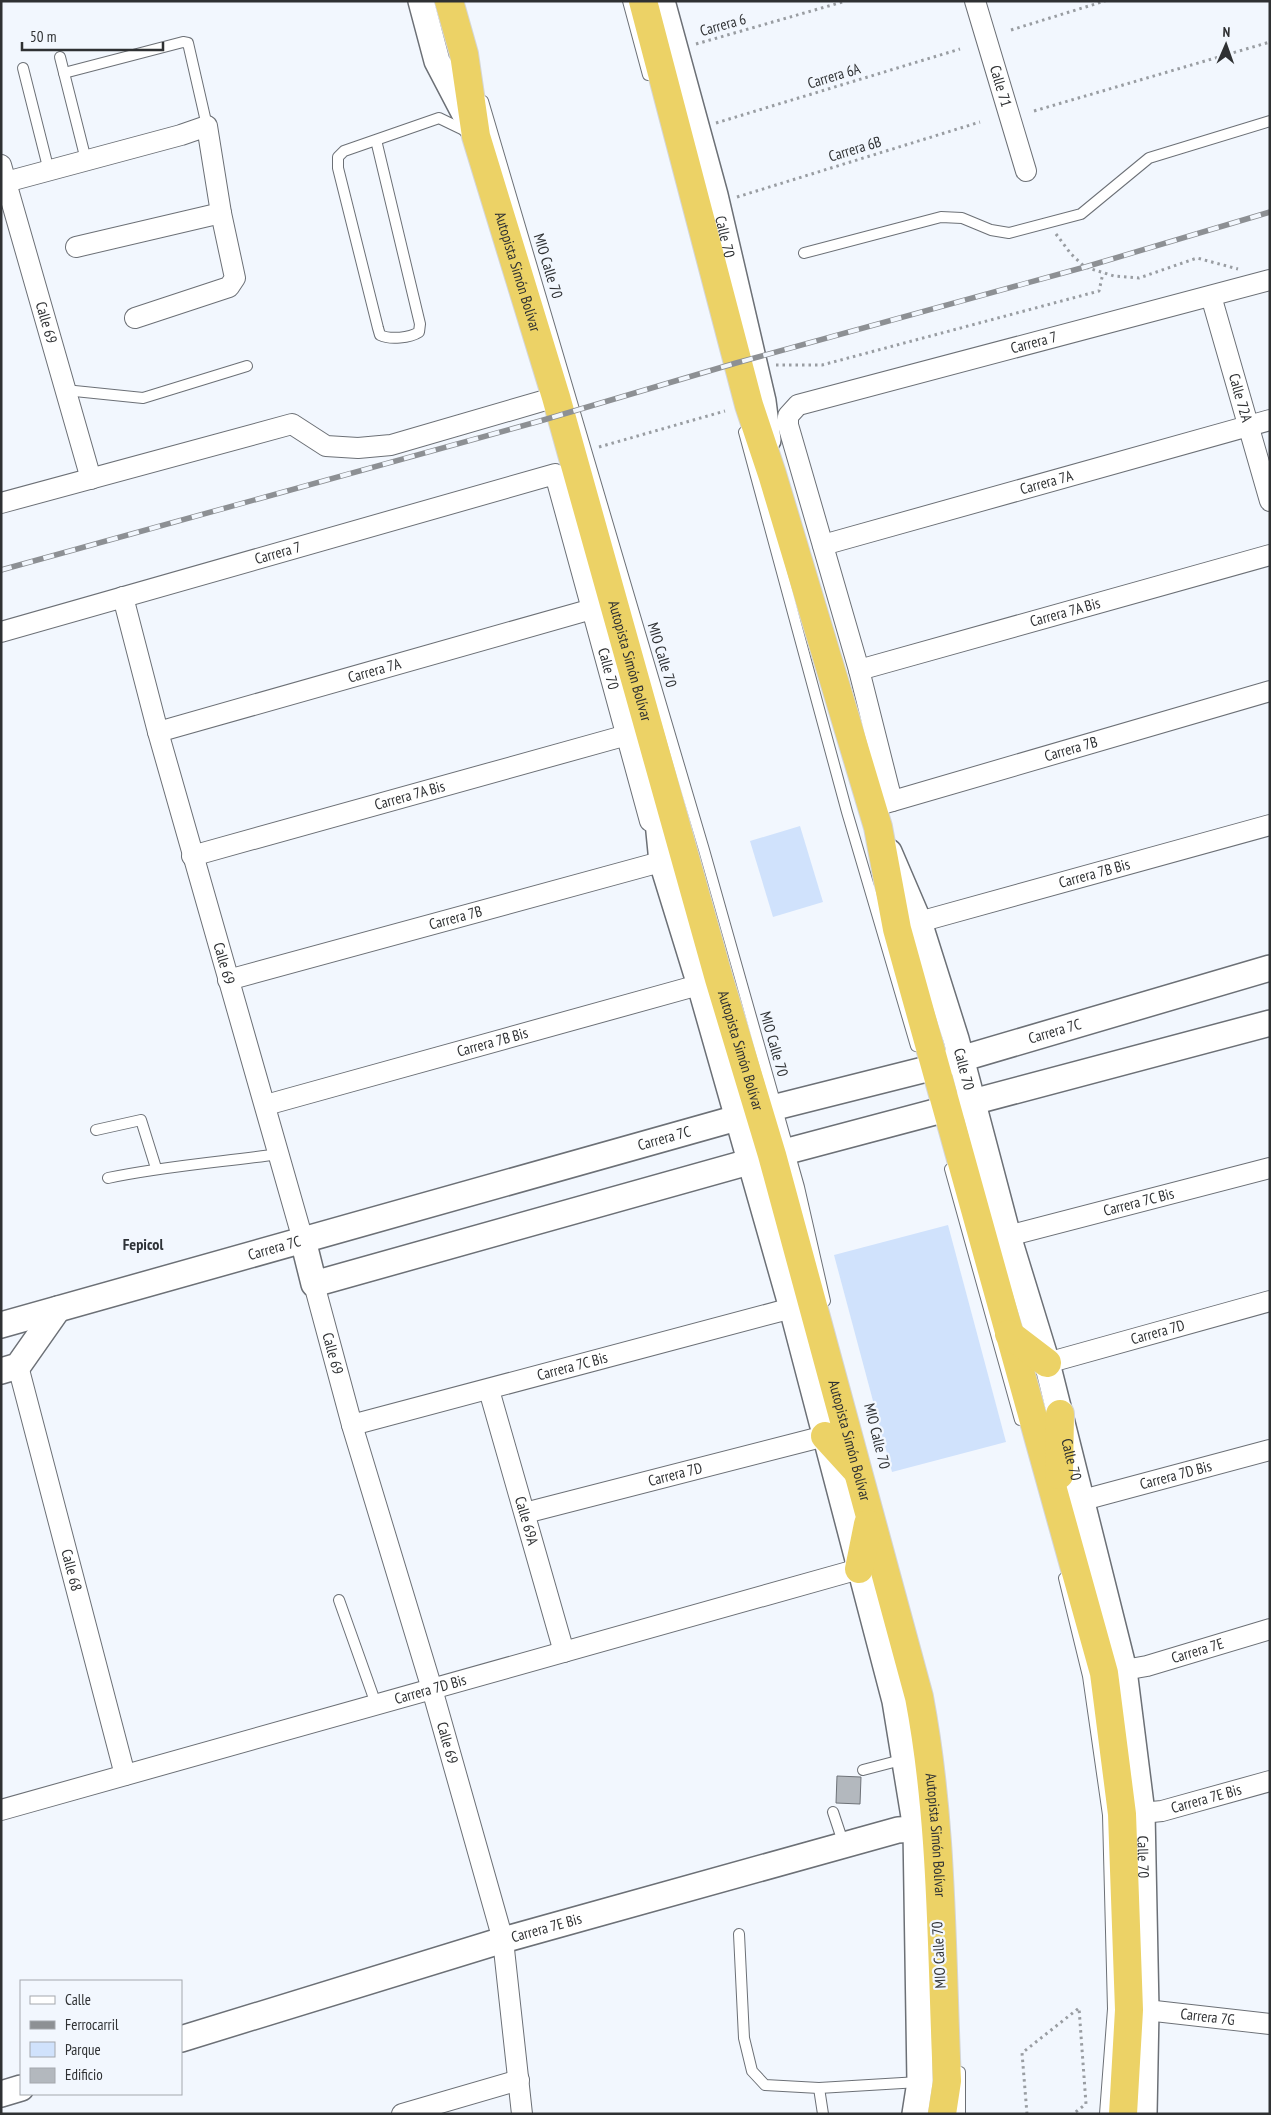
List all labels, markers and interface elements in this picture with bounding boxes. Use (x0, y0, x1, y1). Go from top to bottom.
street label: Carrera 6 (698, 9, 748, 40)
scale bar (22, 20, 164, 52)
north arrow (1201, 20, 1251, 70)
text: N (1222, 23, 1231, 41)
text: 50 m (30, 27, 56, 46)
street label: Carrera 6A (805, 58, 863, 93)
street label: Calle 71 (986, 63, 1016, 109)
street label: Carrera 6B (826, 132, 884, 166)
street label: Autopista Simón Bolívar (491, 209, 546, 335)
street label: Calle 70 (711, 214, 739, 260)
street label: MIO Calle 70 (530, 231, 567, 301)
street label: Calle 69 (32, 299, 62, 346)
street label: Carrera 7 (1008, 327, 1059, 357)
street label: Calle 72A (1225, 371, 1257, 425)
street label: Carrera 7A (1018, 465, 1076, 498)
street label: Carrera 7 (252, 537, 303, 568)
street label: Carrera 7A Bis (1028, 593, 1102, 631)
street label: Autopista Simón Bolívar (604, 598, 657, 724)
street label: MIO Calle 70 (644, 620, 681, 690)
street label: Calle 70 (594, 646, 624, 692)
street label: Carrera 7A (346, 653, 404, 687)
street label: Carrera 7B (1042, 732, 1100, 765)
street label: Carrera 7A Bis (372, 776, 447, 814)
street label: Carrera 7B Bis (1057, 854, 1132, 892)
street label: Carrera 7B (427, 901, 484, 934)
street label: Calle 69 (210, 940, 239, 986)
street label: Autopista Simón Bolívar (714, 988, 768, 1113)
street label: MIO Calle 70 (756, 1009, 793, 1079)
street label: Carrera 7C (1026, 1014, 1083, 1048)
street label: Carrera 7B Bis (455, 1023, 530, 1061)
street label: Calle 70 (950, 1046, 979, 1092)
street label: Carrera 7C (636, 1121, 693, 1154)
street label: Carrera 7C Bis (1101, 1183, 1176, 1220)
street label: Carrera 7C (246, 1231, 303, 1264)
district label: Fepicol (123, 1234, 163, 1254)
street label: Carrera 7D (1129, 1315, 1187, 1348)
street label: Calle 69 (318, 1330, 348, 1376)
street label: Carrera 7C Bis (535, 1347, 610, 1384)
street label: Autopista Simón Bolívar (824, 1378, 876, 1504)
street label: MIO Calle 70 (860, 1401, 895, 1471)
street label: Calle 70 (1057, 1436, 1086, 1483)
street label: Carrera 7D Bis (1138, 1456, 1214, 1493)
street label: Carrera 7D (646, 1458, 704, 1490)
street label: Calle 69A (511, 1494, 543, 1548)
street label: Calle 68 (57, 1547, 86, 1593)
street label: Carrera 7E (1169, 1634, 1226, 1667)
street label: Carrera 7D Bis (392, 1670, 468, 1708)
street label: Calle 69 (433, 1720, 463, 1766)
street label: Autopista Simón Bolívar (922, 1772, 950, 1898)
street label: Carrera 7E Bis (1169, 1779, 1243, 1817)
street label: Calle 70 (1133, 1835, 1153, 1879)
street label: Carrera 7E Bis (509, 1909, 584, 1946)
street label: MIO Calle 70 (927, 1921, 950, 1989)
legend (20, 1980, 182, 2095)
text: Calle (65, 1990, 91, 2009)
street label: Carrera 7G (1180, 2004, 1236, 2029)
text: Ferrocarril (65, 2015, 119, 2034)
text: Parque (65, 2040, 101, 2059)
text: Edificio (65, 2065, 103, 2084)

